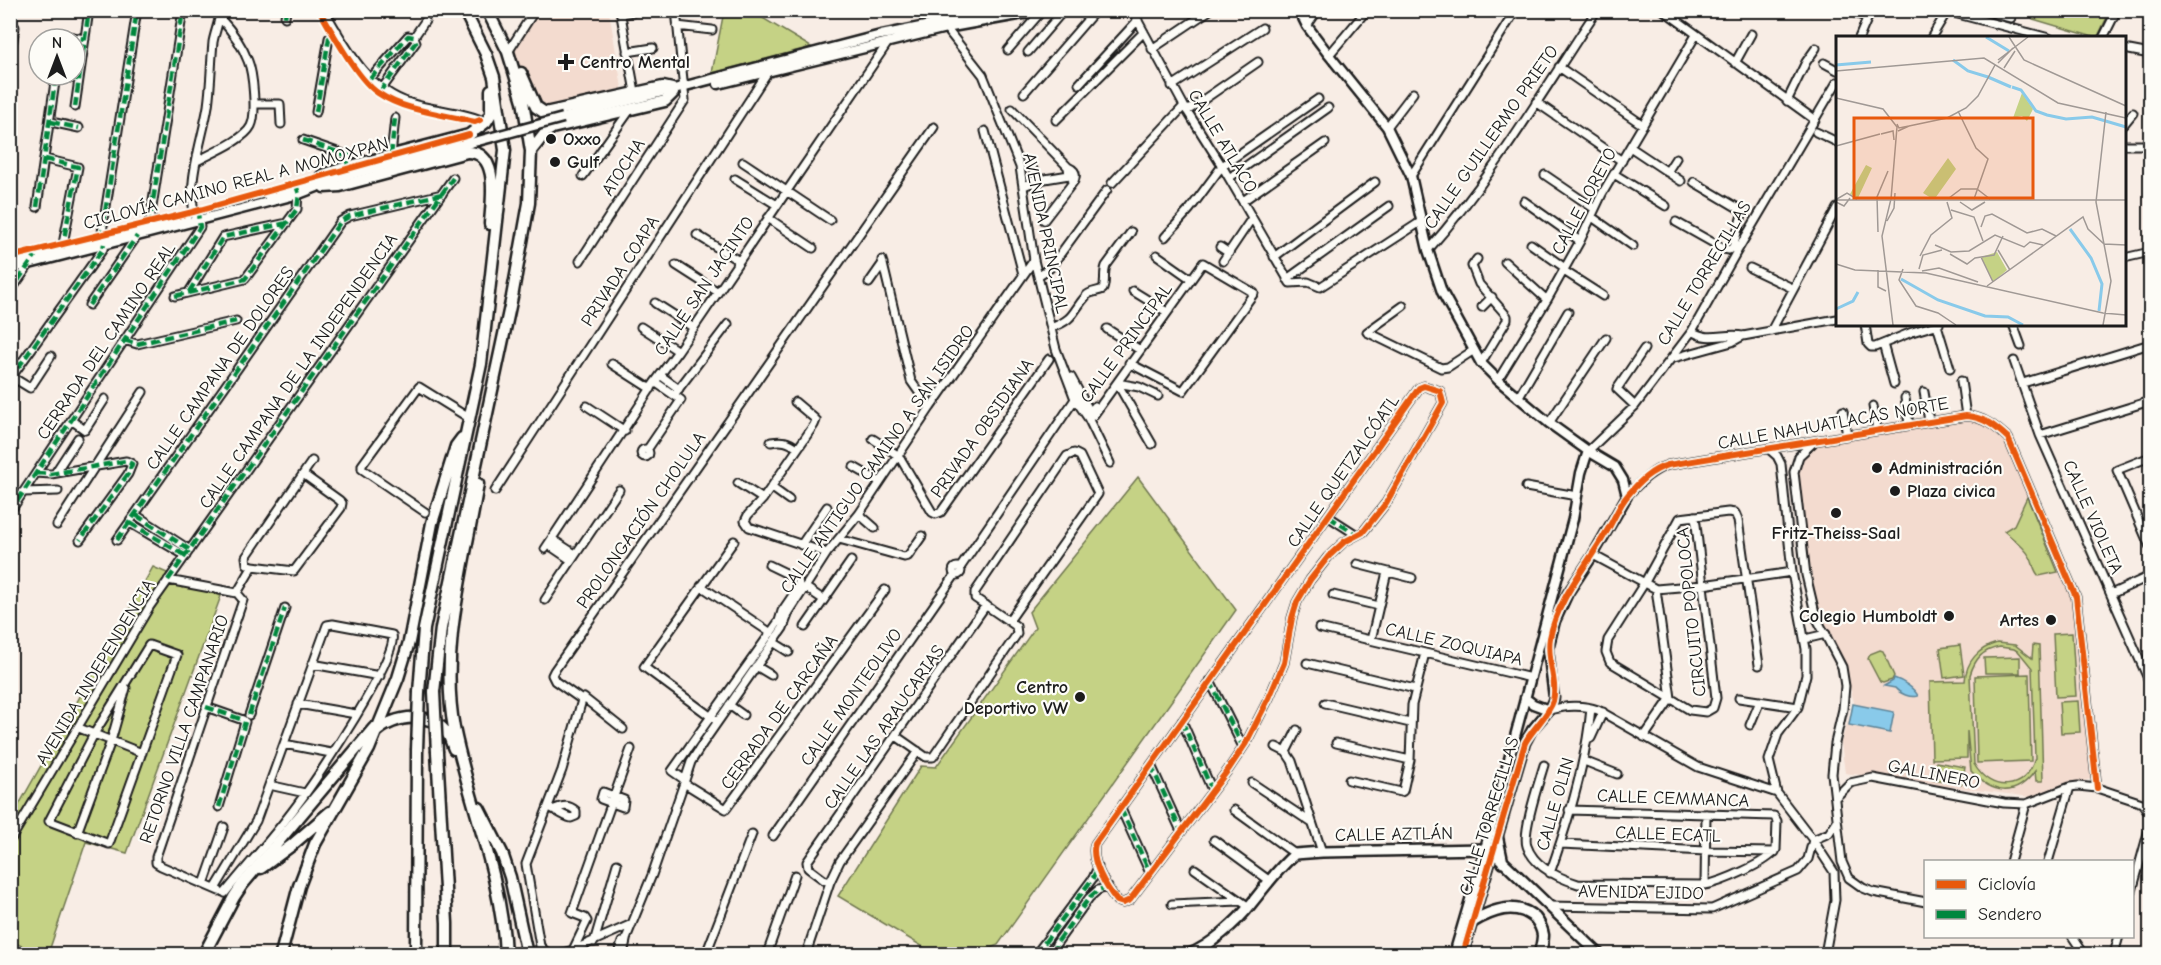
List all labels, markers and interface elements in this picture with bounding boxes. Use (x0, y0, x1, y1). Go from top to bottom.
north arrow (27, 27, 87, 87)
text: N (52, 34, 62, 52)
inset map (1836, 36, 2125, 326)
street label: CALLE GUILLERMO PRIETO (1420, 41, 1563, 233)
place label: Centro Mental (580, 52, 690, 73)
marker: Centro Mental (557, 53, 575, 71)
street label: CALLE ATLACO (1183, 86, 1262, 197)
place label: Oxxo (563, 129, 601, 150)
street label: CICLOVÍA CAMINO REAL A MOMOXPAN (81, 132, 391, 234)
marker: Oxxo (544, 132, 558, 146)
street label: ATOCHA (597, 135, 650, 200)
street label: CALLE LORETO (1547, 144, 1621, 258)
street label: AVENIDA PRINCIPAL (1018, 151, 1073, 315)
place label: Gulf (567, 152, 600, 173)
marker: Gulf (548, 155, 562, 169)
street label: CALLE TORRECILLAS (1653, 197, 1756, 349)
street label: PRIVADA COAPA (577, 212, 664, 330)
street label: CALLE SAN JACINTO (650, 213, 759, 360)
street label: CALLE CAMPANA DE LA INDEPENDENCIA (195, 230, 402, 513)
street label: CERRADA DEL CAMINO REAL (33, 239, 180, 444)
street label: CALLE CAMPANA DE DOLORES (142, 262, 299, 474)
street label: CALLE PRINCIPAL (1076, 279, 1177, 407)
street label: CALLE ANTIGUO CAMINO A SAN ISIDRO (776, 321, 979, 598)
street label: PRIVADA OBSIDIANA (926, 355, 1038, 502)
street label: CALLE QUETZALCÓATL (1282, 390, 1404, 552)
street label: CALLE NAHUATLACAS NORTE (1716, 393, 1950, 454)
street label: PROLONGACIÓN CHOLULA (572, 427, 710, 613)
street label: CALLE VIOLETA (2058, 457, 2127, 577)
place label: Administración (1889, 458, 2003, 479)
marker: Administración (1870, 461, 1884, 475)
place label: Plaza civica (1907, 481, 1996, 502)
marker: Plaza civica (1888, 484, 1902, 498)
marker: Fritz-Theiss-Saal (1829, 506, 1843, 520)
place label: Fritz-Theiss-Saal (1771, 523, 1901, 544)
street label: CIRCUITO POPOLOCA (1672, 526, 1711, 698)
street label: AVENIDA INDEPENDENCIA (31, 575, 159, 769)
place label: Colegio Humboldt (1799, 606, 1938, 627)
marker: Colegio Humboldt (1942, 609, 1956, 623)
place label: Artes (2000, 610, 2039, 631)
street label: RETORNO VILLA CAMPANARIO (135, 612, 234, 846)
marker: Artes (2044, 613, 2058, 627)
street label: CALLE ZOQUIAPA (1383, 618, 1525, 671)
street label: CALLE MONTEOLIVO (796, 624, 907, 770)
street label: CERRADA DE CARCAÑA (716, 631, 843, 794)
street label: CALLE LAS ARAUCARIAS (820, 641, 949, 813)
place label: Centro Deportivo VW (964, 677, 1069, 719)
marker: Centro Deportivo VW (1073, 690, 1087, 704)
street label: CALLE TORRECILLAS (1455, 734, 1524, 898)
street label: CALLE OLIN (1532, 755, 1579, 853)
street label: GALLINERO (1886, 755, 1982, 794)
street label: CALLE CEMMANCA (1597, 785, 1749, 812)
street label: CALLE AZTLÁN (1335, 822, 1453, 846)
street label: CALLE ECATL (1615, 822, 1721, 847)
legend (1924, 860, 2134, 938)
text: Ciclovía (1978, 874, 2036, 895)
street label: AVENIDA EJIDO (1578, 881, 1704, 904)
text: Sendero (1978, 904, 2042, 925)

